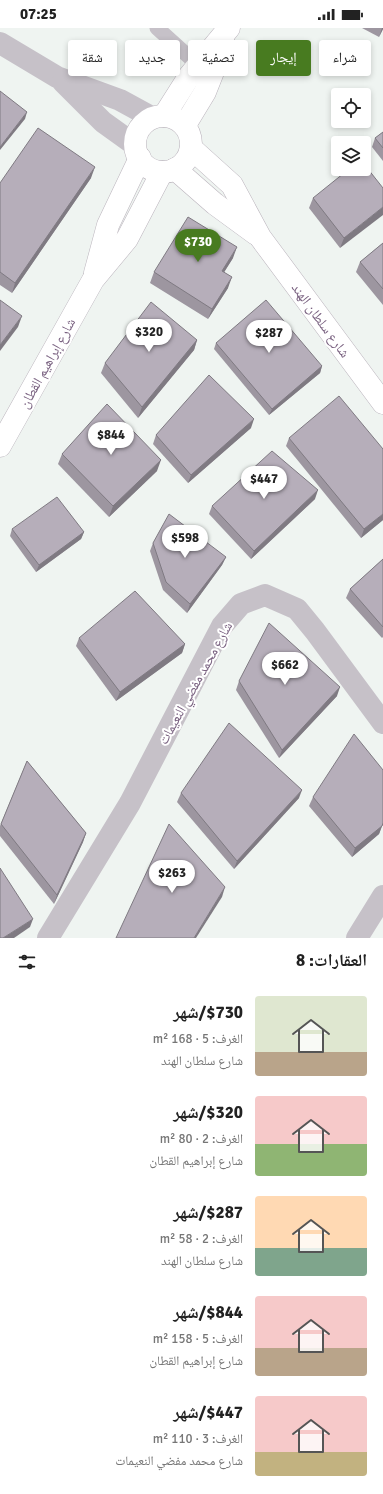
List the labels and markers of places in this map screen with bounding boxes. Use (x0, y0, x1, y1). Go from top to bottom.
pin: $730 (174, 229, 222, 263)
pin: $320 (125, 319, 173, 353)
pin: $287 (245, 320, 293, 354)
pin: $844 (87, 422, 135, 456)
pin: $447 (240, 466, 288, 500)
pin: $598 (161, 525, 209, 559)
pin: $662 (261, 652, 309, 686)
pin: $263 (148, 860, 196, 894)

